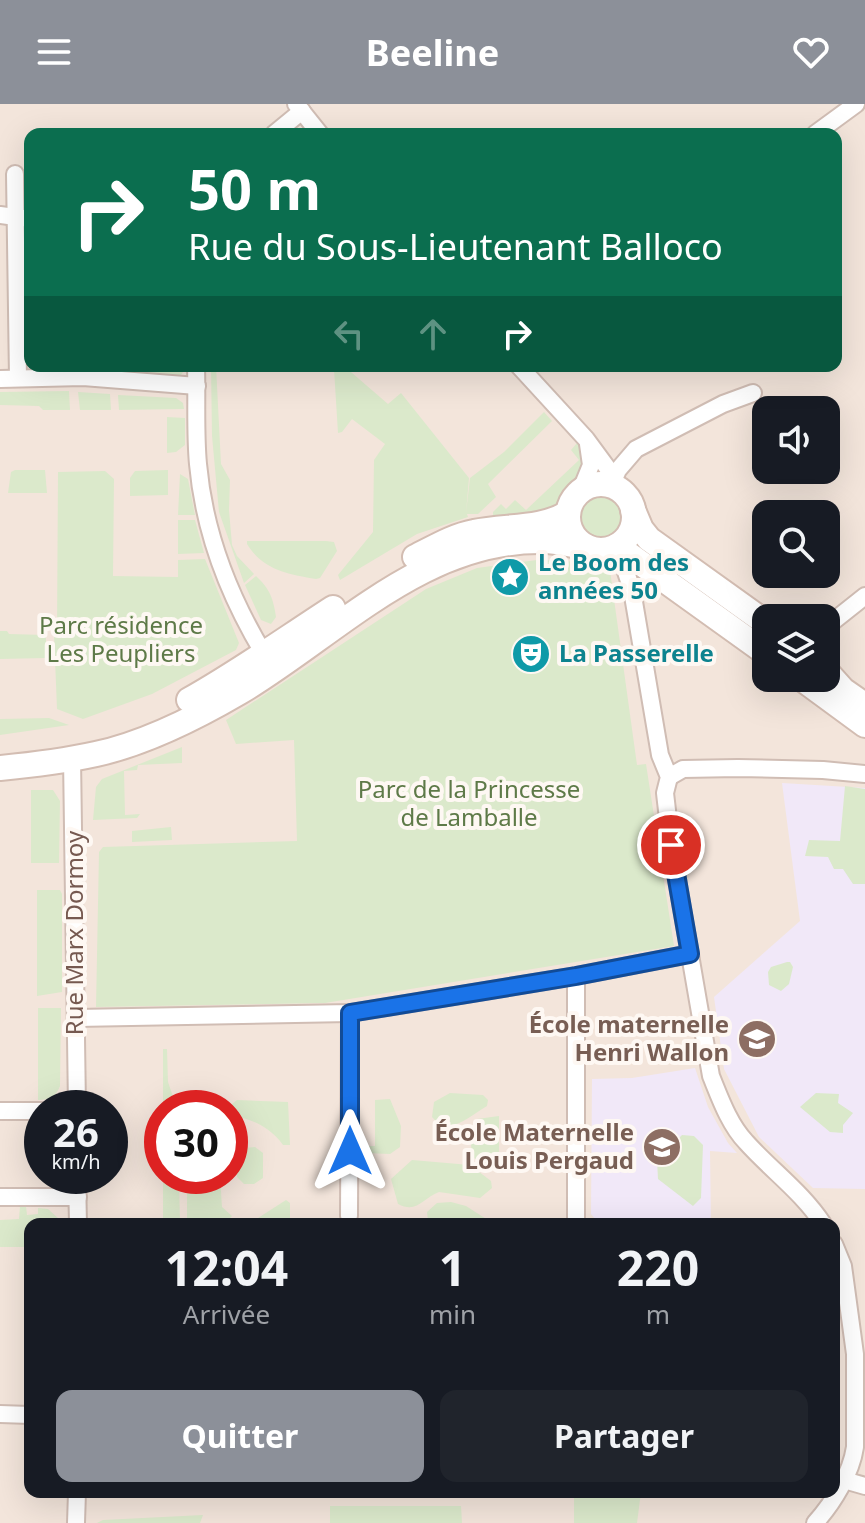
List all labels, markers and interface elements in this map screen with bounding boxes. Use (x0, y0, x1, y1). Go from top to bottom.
text: Beeline (366, 28, 499, 77)
icon: menu (32, 30, 76, 74)
icon: heart (789, 30, 833, 74)
text: 50 m (188, 150, 321, 226)
icon: right (56, 160, 160, 264)
text: Rue du Sous-Lieutenant Balloco (188, 222, 723, 271)
icon: left (327, 312, 371, 356)
icon: ahead (411, 312, 455, 356)
icon: right (495, 312, 539, 356)
map controls (752, 396, 840, 692)
button: sound (752, 396, 840, 484)
button: search (752, 500, 840, 588)
place label: Le Boom des années 50 (538, 545, 689, 606)
place icon: Le Boom des années 50 (489, 556, 531, 598)
button: layers (752, 604, 840, 692)
park label: Parc résidence Les Peupliers (39, 608, 203, 669)
theatre icon: La Passerelle (510, 633, 552, 675)
place label: La Passerelle (559, 636, 714, 669)
park label: Parc de la Princesse de Lamballe (358, 772, 580, 833)
pin (637, 811, 705, 879)
icon: arrive (649, 823, 693, 867)
street label: Rue Marx Dormoy (57, 830, 90, 1035)
place label: École maternelle Henri Wallon (529, 1007, 729, 1068)
school or university icon: École maternelle Henri Wallon (736, 1018, 778, 1060)
speed limit sign: 30 (144, 1090, 248, 1194)
text: 26 (53, 1104, 99, 1159)
position arrow (308, 1109, 392, 1193)
place label: École Maternelle Louis Pergaud (434, 1115, 634, 1176)
school or university icon: École Maternelle Louis Pergaud (641, 1126, 683, 1168)
text: km/h (51, 1148, 101, 1175)
text: 12:04 (165, 1235, 288, 1300)
text: 1 (439, 1235, 466, 1300)
text: 220 (617, 1235, 699, 1300)
text: Arrivée (183, 1296, 270, 1332)
text: min (429, 1296, 476, 1332)
text: m (646, 1296, 670, 1332)
button: Quitter (56, 1390, 424, 1482)
button: Partager (440, 1390, 808, 1482)

